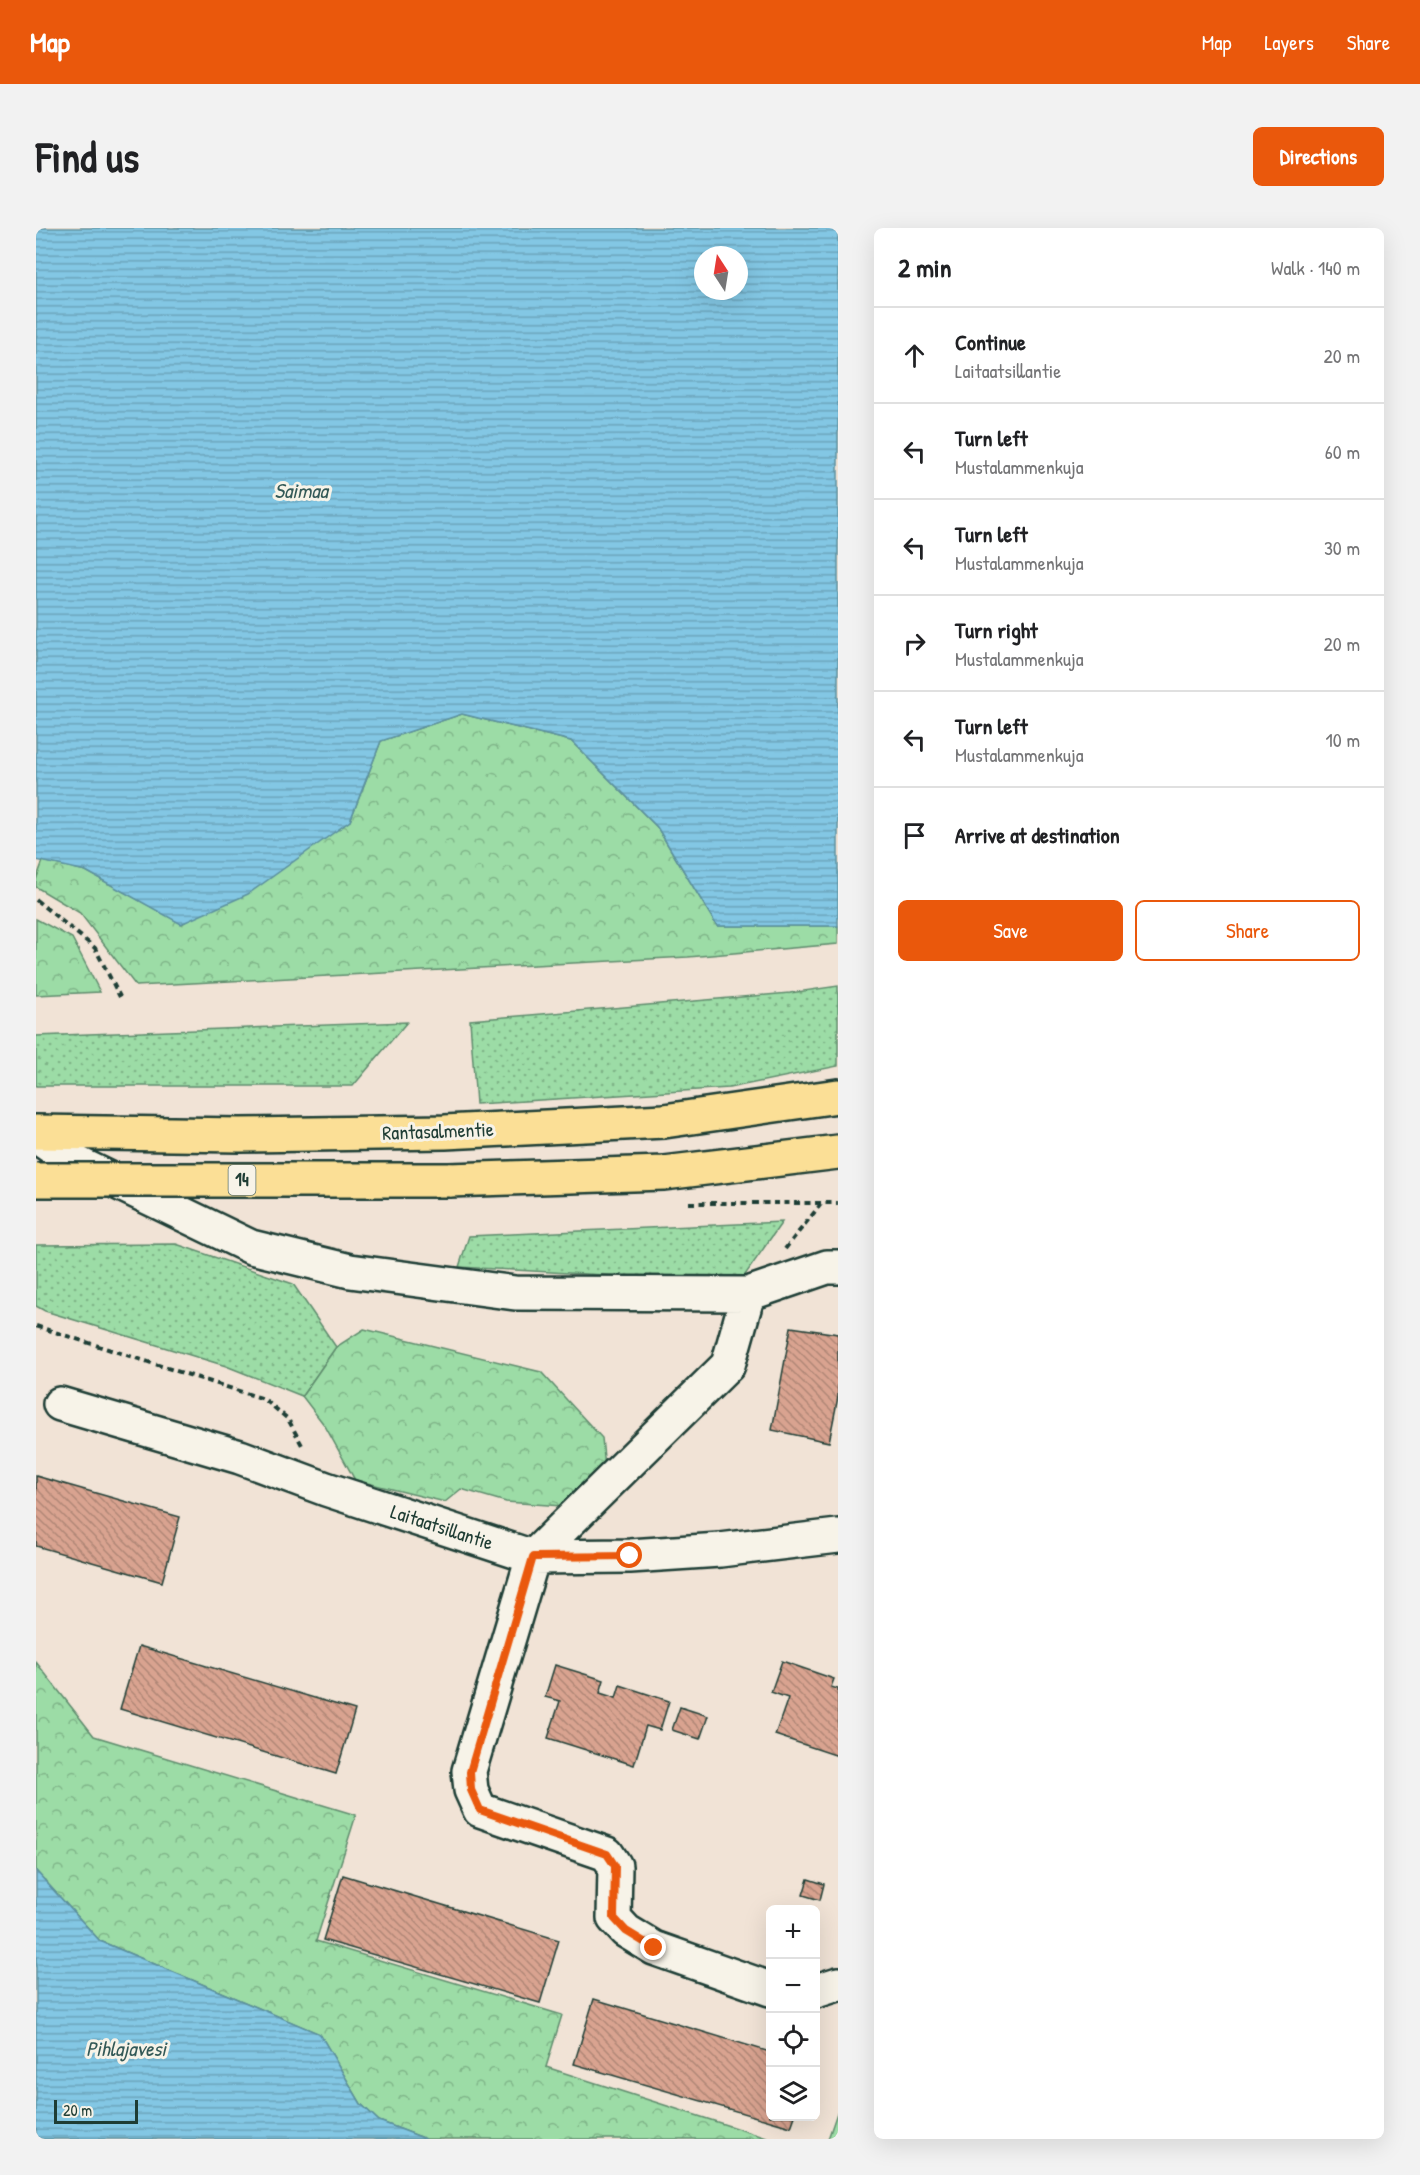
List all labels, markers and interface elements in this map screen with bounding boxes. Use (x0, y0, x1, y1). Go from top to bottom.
text: Map (30, 23, 70, 61)
text: Map (1202, 28, 1231, 57)
text: Layers (1264, 28, 1314, 57)
text: Share (1347, 28, 1390, 57)
button: Directions (1253, 127, 1384, 186)
text: Find us (36, 128, 139, 185)
north arrow (694, 246, 748, 300)
text: 2 min (898, 250, 951, 285)
text: Walk · 140 m (1271, 254, 1360, 281)
text: Continue (955, 327, 1026, 357)
icon: ahead (898, 339, 931, 372)
text: 20 m (1323, 342, 1360, 369)
text: Laitaatsillantie (955, 357, 1061, 384)
text: Turn left (955, 423, 1028, 453)
icon: left (898, 435, 931, 468)
text: 60 m (1325, 438, 1360, 465)
text: Mustalammenkuja (955, 453, 1084, 480)
water label: Saimaa (274, 476, 330, 505)
text: Turn left (955, 519, 1028, 549)
icon: left (898, 531, 931, 564)
text: 30 m (1324, 534, 1360, 561)
text: Mustalammenkuja (955, 549, 1084, 576)
text: Turn right (955, 615, 1038, 645)
icon: right (898, 627, 931, 660)
text: 20 m (1323, 630, 1360, 657)
text: Mustalammenkuja (955, 645, 1084, 672)
text: Turn left (955, 711, 1028, 741)
icon: left (898, 723, 931, 756)
text: 10 m (1326, 726, 1360, 753)
text: Mustalammenkuja (955, 741, 1084, 768)
icon: arrive (898, 819, 931, 852)
text: Arrive at destination (955, 820, 1120, 850)
button: Save (898, 900, 1123, 961)
button: Share (1135, 900, 1360, 961)
street label: Rantasalmentie (382, 1115, 494, 1146)
road number: 14 (228, 1165, 256, 1195)
street label: Laitaatsillantie (387, 1497, 497, 1556)
route start (616, 1542, 642, 1568)
map controls (766, 1905, 820, 2121)
button: + (766, 1905, 820, 1959)
route end (640, 1934, 666, 1960)
button: − (766, 1959, 820, 2013)
button: locate (766, 2013, 820, 2067)
water label: Pihlajavesi (86, 2034, 168, 2063)
button: layers (766, 2067, 820, 2121)
scale bar (54, 2097, 138, 2124)
text: 20 m (63, 2099, 92, 2121)

